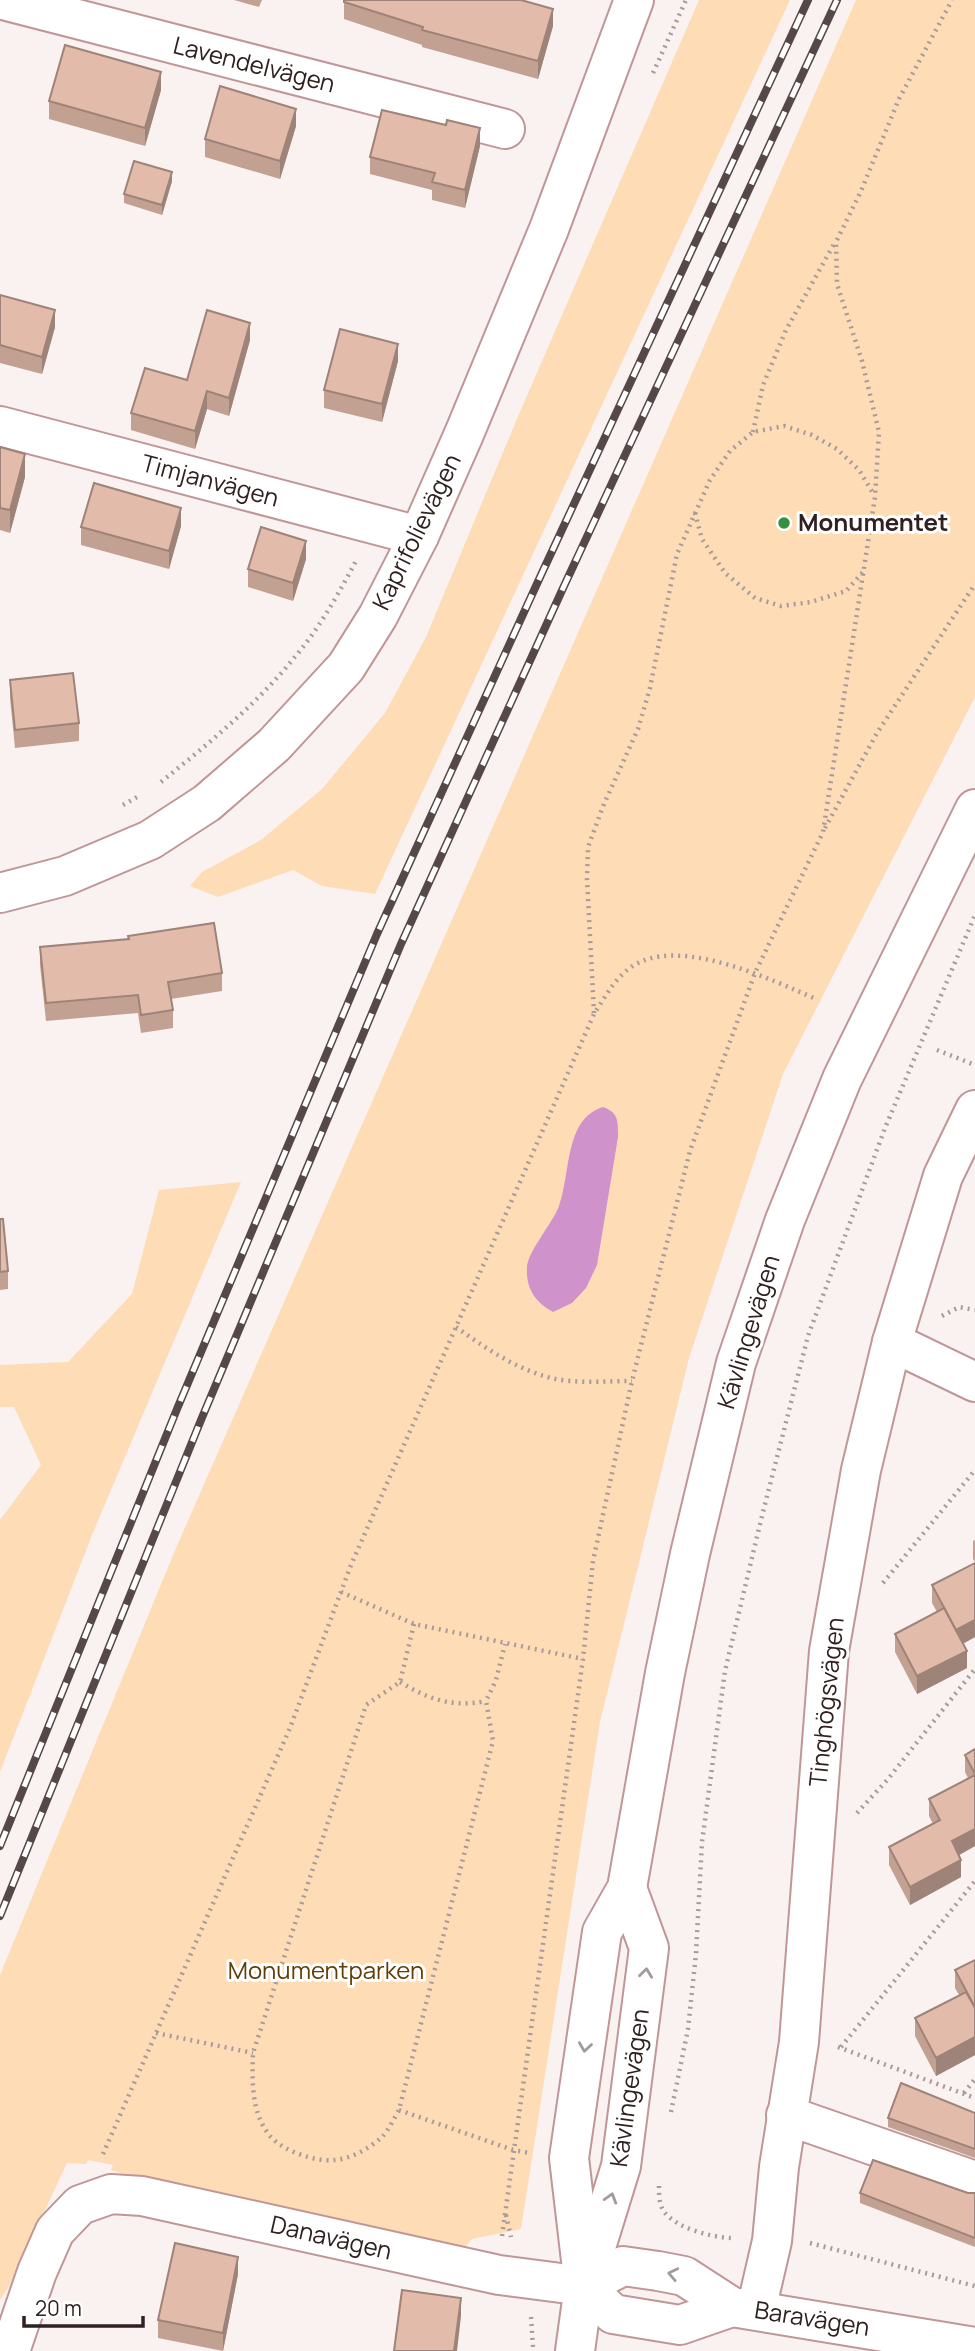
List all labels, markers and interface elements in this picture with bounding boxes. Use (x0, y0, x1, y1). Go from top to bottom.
street label: Lavendelvägen (170, 28, 339, 100)
street label: Timjanvägen (138, 445, 283, 514)
street label: Kaprifolievägen (364, 448, 468, 615)
place label: Monumentet (798, 505, 948, 538)
marker: Monumentet (776, 515, 792, 531)
street label: Kävlingevägen (708, 1250, 787, 1413)
street label: Tinghögsvägen (800, 1616, 851, 1788)
park label: Monumentparken (228, 1953, 424, 1986)
one-way arrow (638, 1967, 653, 1979)
street label: Kävlingevägen (601, 2007, 656, 2169)
one-way arrow (578, 2041, 593, 2053)
one-way arrow (602, 2192, 617, 2204)
street label: Danavägen (267, 2207, 395, 2267)
one-way arrow (667, 2268, 679, 2282)
scale bar (24, 2284, 144, 2328)
street label: Baravägen (752, 2292, 872, 2343)
text: 20 m (35, 2294, 82, 2322)

